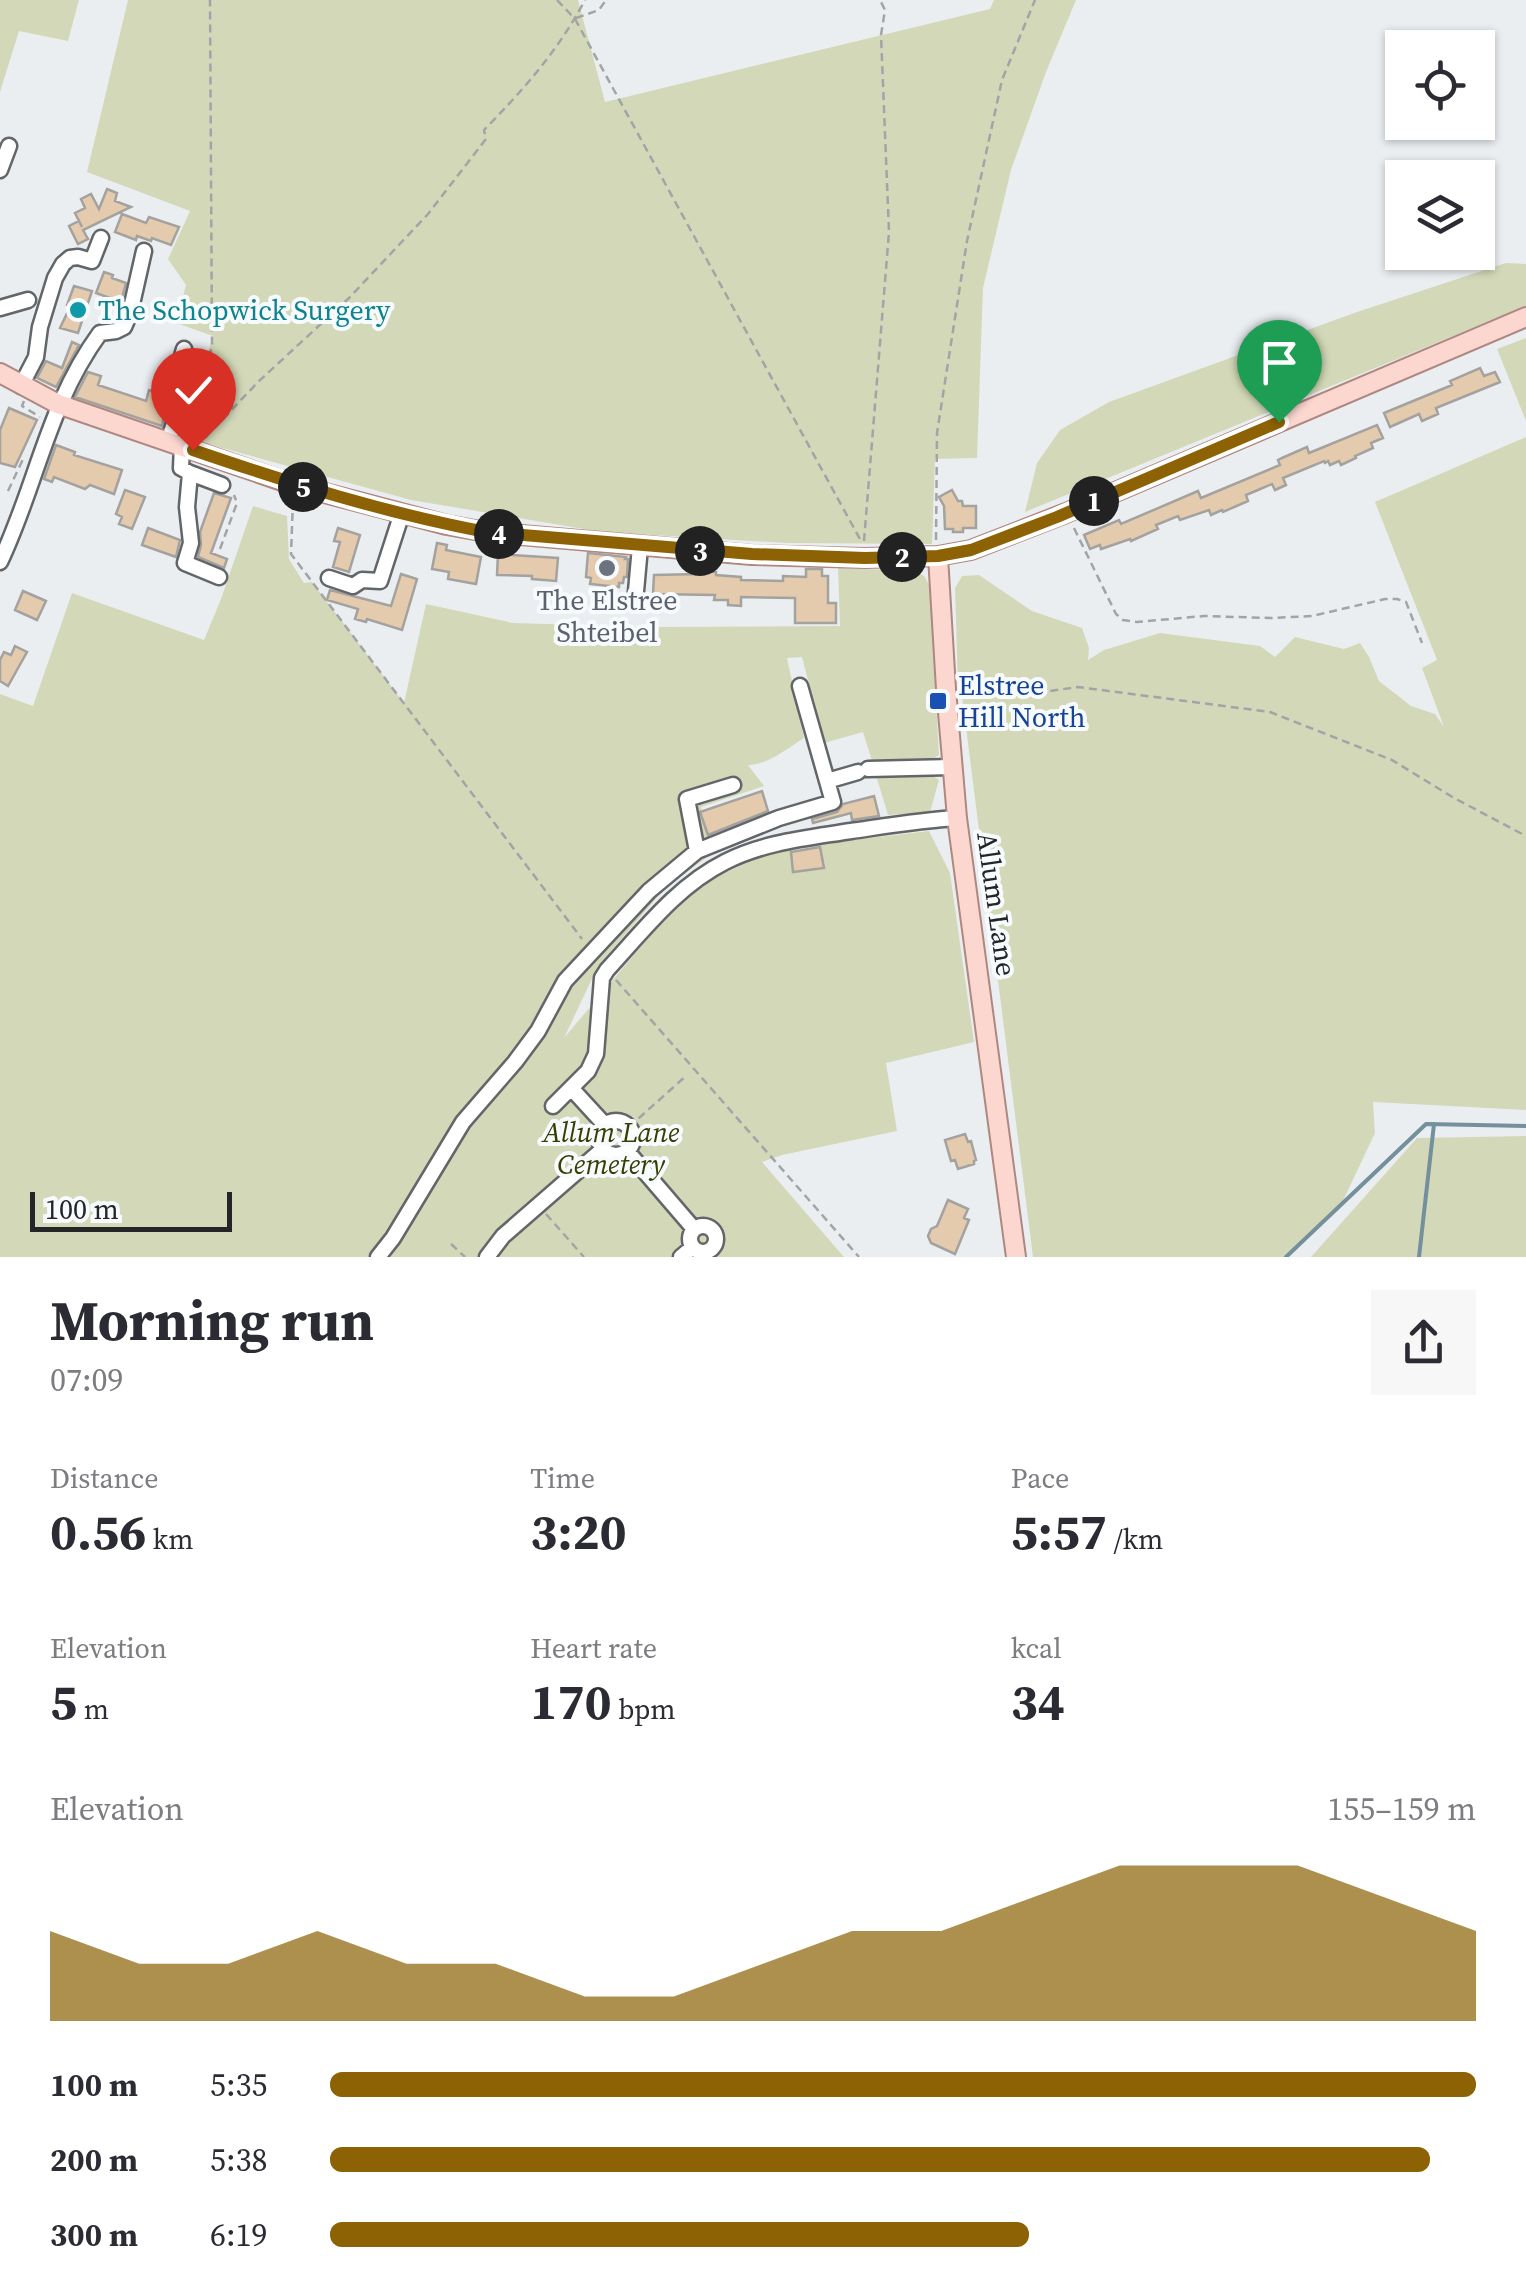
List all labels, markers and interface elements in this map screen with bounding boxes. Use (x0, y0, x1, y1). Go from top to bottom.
map controls (1385, 30, 1495, 270)
button: locate (1385, 30, 1495, 140)
button: layers (1385, 160, 1495, 270)
place label: The Schopwick Surgery (98, 291, 391, 329)
marker: The Schopwick Surgery (67, 299, 89, 321)
pin (1237, 320, 1322, 423)
icon: arrive (1252, 335, 1307, 390)
pin (151, 348, 236, 451)
icon: check (166, 363, 221, 418)
pin: 5 (278, 462, 328, 512)
text: 5 (295, 468, 311, 506)
pin: 1 (1069, 476, 1119, 526)
text: 1 (1086, 482, 1102, 520)
pin: 4 (474, 509, 524, 559)
text: 4 (491, 515, 507, 553)
pin: 3 (675, 526, 725, 576)
text: 3 (692, 532, 708, 570)
pin: 2 (877, 532, 927, 582)
text: 2 (894, 538, 910, 576)
marker: The Elstree Shteibel (596, 557, 618, 579)
place label: The Elstree Shteibel (536, 581, 678, 651)
place label: Elstree Hill North (958, 666, 1086, 736)
marker: Elstree Hill North (927, 690, 949, 712)
street label: Allum Lane (968, 829, 1026, 979)
park label: Allum Lane Cemetery (541, 1113, 680, 1183)
scale bar (30, 1187, 232, 1232)
text: 100 m (45, 1190, 119, 1228)
text: Morning run (50, 1283, 374, 1358)
button: share (1371, 1290, 1476, 1395)
text: 07:09 (50, 1358, 124, 1402)
text: Distance (50, 1459, 159, 1497)
text: Time (530, 1459, 595, 1497)
text: Pace (1011, 1459, 1069, 1497)
text: 0.56 (50, 1497, 146, 1566)
text: 3:20 (530, 1497, 627, 1566)
text: 5:57 (1011, 1497, 1107, 1566)
text: km (146, 1520, 193, 1558)
text: /km (1107, 1520, 1163, 1558)
text: Elevation (50, 1629, 167, 1667)
text: Heart rate (530, 1629, 657, 1667)
text: kcal (1011, 1629, 1062, 1667)
text: 5 (50, 1667, 77, 1736)
text: 170 (530, 1667, 612, 1736)
text: 34 (1011, 1667, 1065, 1736)
text: m (77, 1690, 109, 1728)
text: bpm (612, 1690, 676, 1728)
text: Elevation (50, 1787, 184, 1831)
text: 155–159 m (1327, 1787, 1476, 1831)
text: 100 m (50, 2063, 138, 2107)
text: 5:35 (210, 2063, 268, 2107)
text: 200 m (50, 2138, 138, 2182)
text: 5:38 (210, 2138, 268, 2182)
text: 300 m (50, 2213, 138, 2257)
text: 6:19 (210, 2213, 268, 2257)

